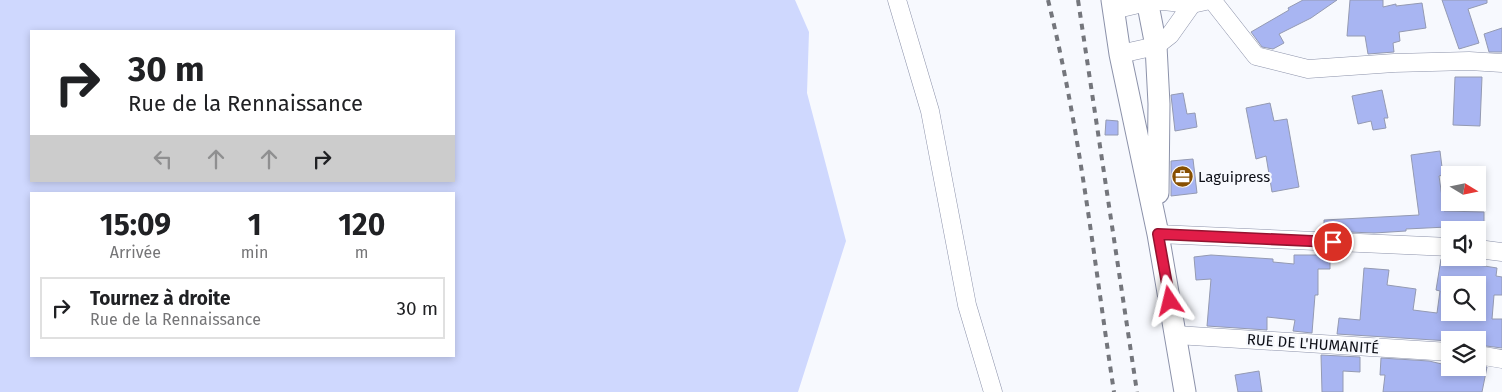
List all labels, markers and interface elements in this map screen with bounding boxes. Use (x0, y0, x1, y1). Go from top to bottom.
text: 30 m (128, 48, 205, 90)
icon: right (45, 50, 110, 115)
text: Rue de la Rennaissance (128, 90, 363, 117)
icon: left (149, 145, 177, 173)
icon: ahead (202, 145, 230, 173)
icon: ahead (255, 145, 283, 173)
icon: right (308, 145, 336, 173)
office icon: Laguipress (1170, 165, 1194, 189)
north arrow (1441, 166, 1486, 211)
map controls (1441, 166, 1486, 376)
place label: Laguipress (1198, 168, 1270, 186)
text: 15:09 (100, 207, 171, 243)
text: 1 (248, 207, 262, 243)
text: 120 (338, 207, 385, 243)
pin (1312, 221, 1354, 263)
button: sound (1441, 221, 1486, 266)
icon: arrive (1319, 228, 1347, 256)
text: Arrivée (110, 243, 161, 262)
text: min (241, 243, 268, 262)
text: m (355, 243, 369, 262)
position arrow (1143, 274, 1195, 326)
button: search (1441, 276, 1486, 321)
text: Tournez à droite (90, 287, 231, 310)
icon: right (47, 294, 75, 322)
text: 30 m (397, 297, 438, 320)
text: Rue de la Rennaissance (90, 310, 261, 329)
street label: RUE DE L'HUMANITÉ (1246, 330, 1380, 358)
button: layers (1441, 331, 1486, 376)

